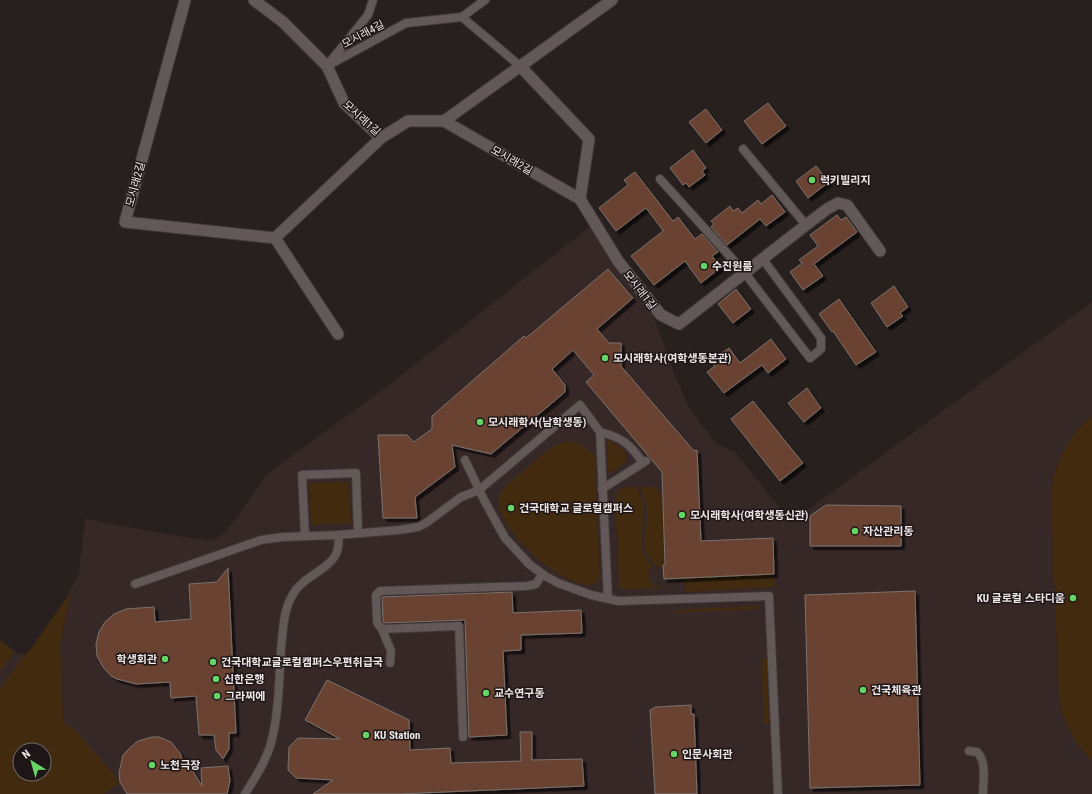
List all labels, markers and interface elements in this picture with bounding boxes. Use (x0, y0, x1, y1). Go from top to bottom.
street label: 모시래4길 (340, 18, 387, 51)
street label: 모시래1길 (340, 98, 383, 139)
street label: 모시래2길 (489, 143, 535, 178)
street label: 모시래2길 (123, 160, 148, 208)
place label: 럭키빌리지 (820, 174, 871, 187)
marker: 럭키빌리지 (807, 175, 817, 185)
place label: 수진원룸 (712, 260, 752, 273)
marker: 수진원룸 (699, 261, 709, 271)
street label: 모시래1길 (620, 268, 659, 312)
place label: 모시래학사(여학생동본관) (613, 352, 731, 365)
marker: 모시래학사(여학생동본관) (600, 353, 610, 363)
place label: 모시래학사(남학생동) (488, 416, 586, 429)
marker: 모시래학사(남학생동) (475, 417, 485, 427)
place label: 건국대학교 글로컬캠퍼스 (519, 502, 633, 515)
marker: 건국대학교 글로컬캠퍼스 (506, 503, 516, 513)
place label: 모시래학사(여학생동신관) (690, 509, 808, 522)
marker: 모시래학사(여학생동신관) (677, 510, 687, 520)
place label: 자산관리동 (863, 525, 914, 538)
marker: 자산관리동 (850, 526, 860, 536)
place label: KU 글로컬 스타디움 (977, 592, 1065, 605)
marker: KU 글로컬 스타디움 (1068, 593, 1078, 603)
place label: 학생회관 (117, 653, 157, 666)
marker: 학생회관 (160, 654, 170, 664)
place label: 건국대학교글로컬캠퍼스우편취급국 (221, 656, 383, 669)
marker: 건국대학교글로컬캠퍼스우편취급국 (208, 657, 218, 667)
place label: 신한은행 (224, 673, 264, 686)
marker: 신한은행 (211, 674, 221, 684)
place label: 건국체육관 (871, 684, 922, 697)
marker: 건국체육관 (858, 685, 868, 695)
place label: 교수연구동 (494, 687, 545, 700)
marker: 교수연구동 (481, 688, 491, 698)
place label: 그라찌에 (225, 690, 265, 703)
marker: 그라찌에 (212, 691, 222, 701)
place label: KU Station (374, 729, 420, 742)
marker: KU Station (361, 730, 371, 740)
north arrow (12, 742, 52, 782)
text: N (20, 747, 33, 762)
place label: 인문사회관 (682, 748, 733, 761)
marker: 인문사회관 (669, 749, 679, 759)
place label: 노천극장 (160, 759, 200, 772)
marker: 노천극장 (147, 760, 157, 770)

